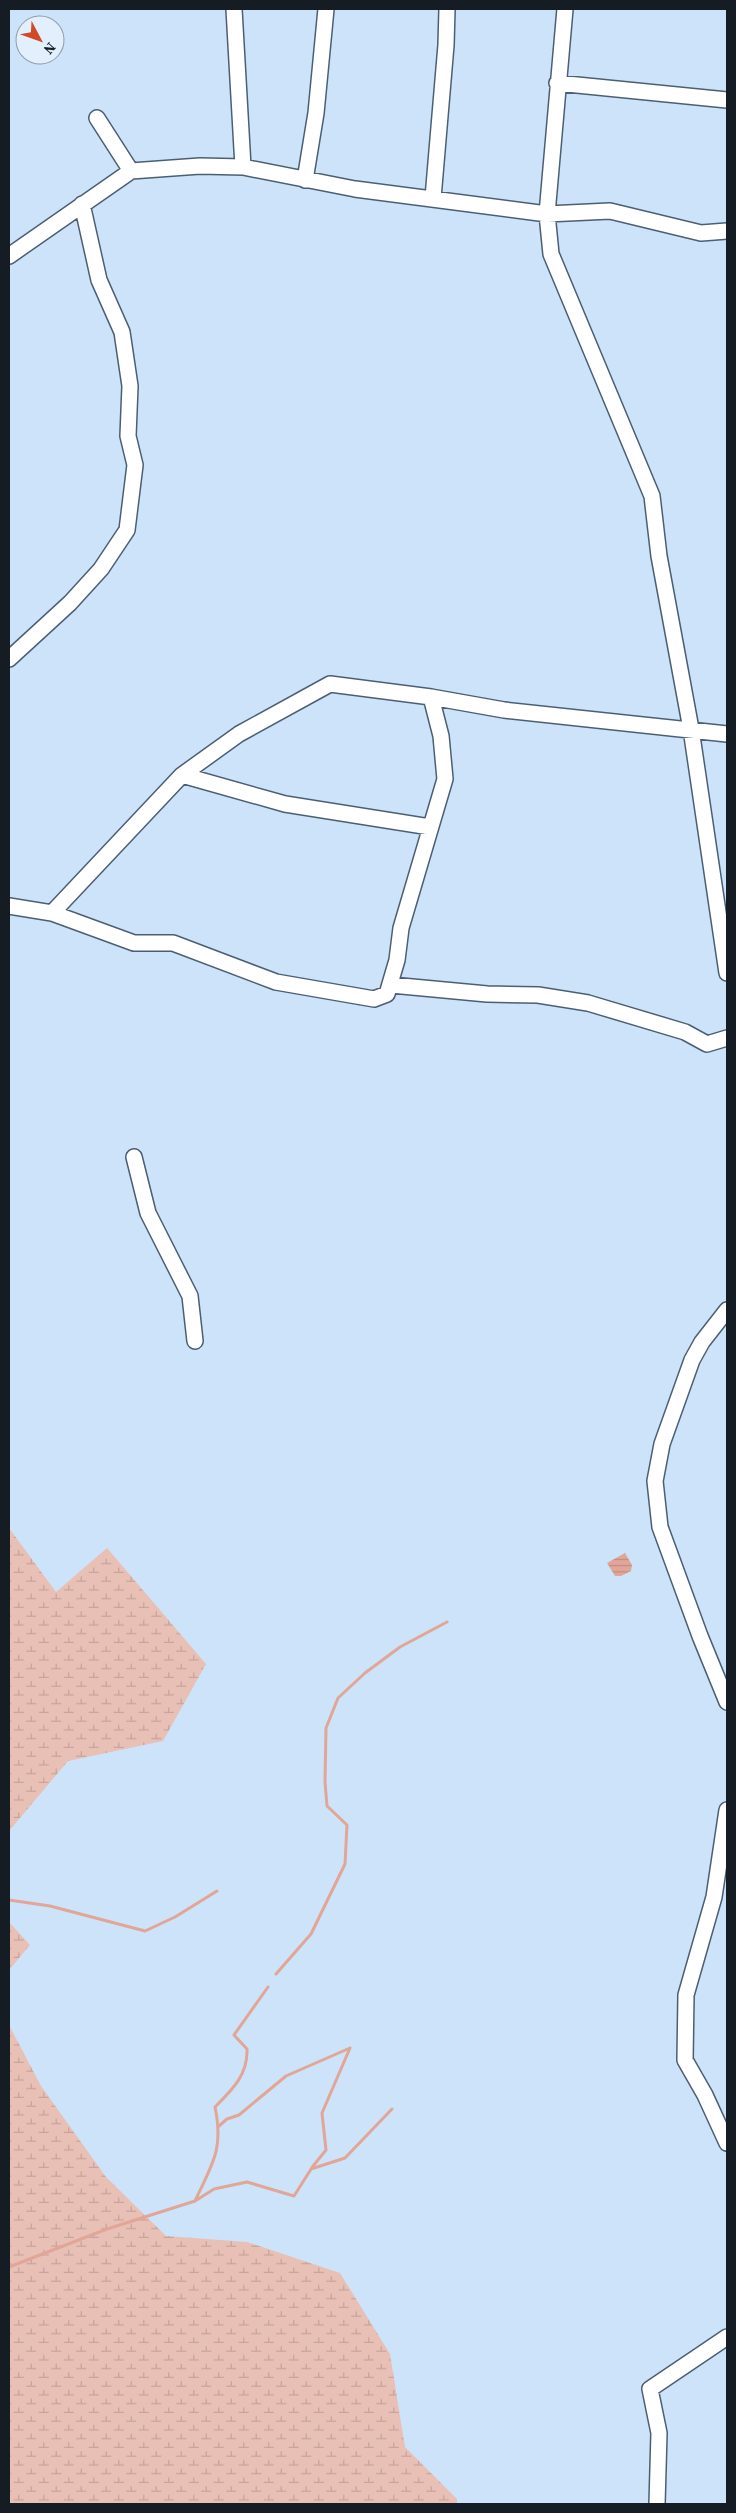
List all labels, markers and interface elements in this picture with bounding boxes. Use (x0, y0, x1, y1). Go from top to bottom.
north arrow (15, 15, 65, 65)
text: N (39, 38, 61, 59)

